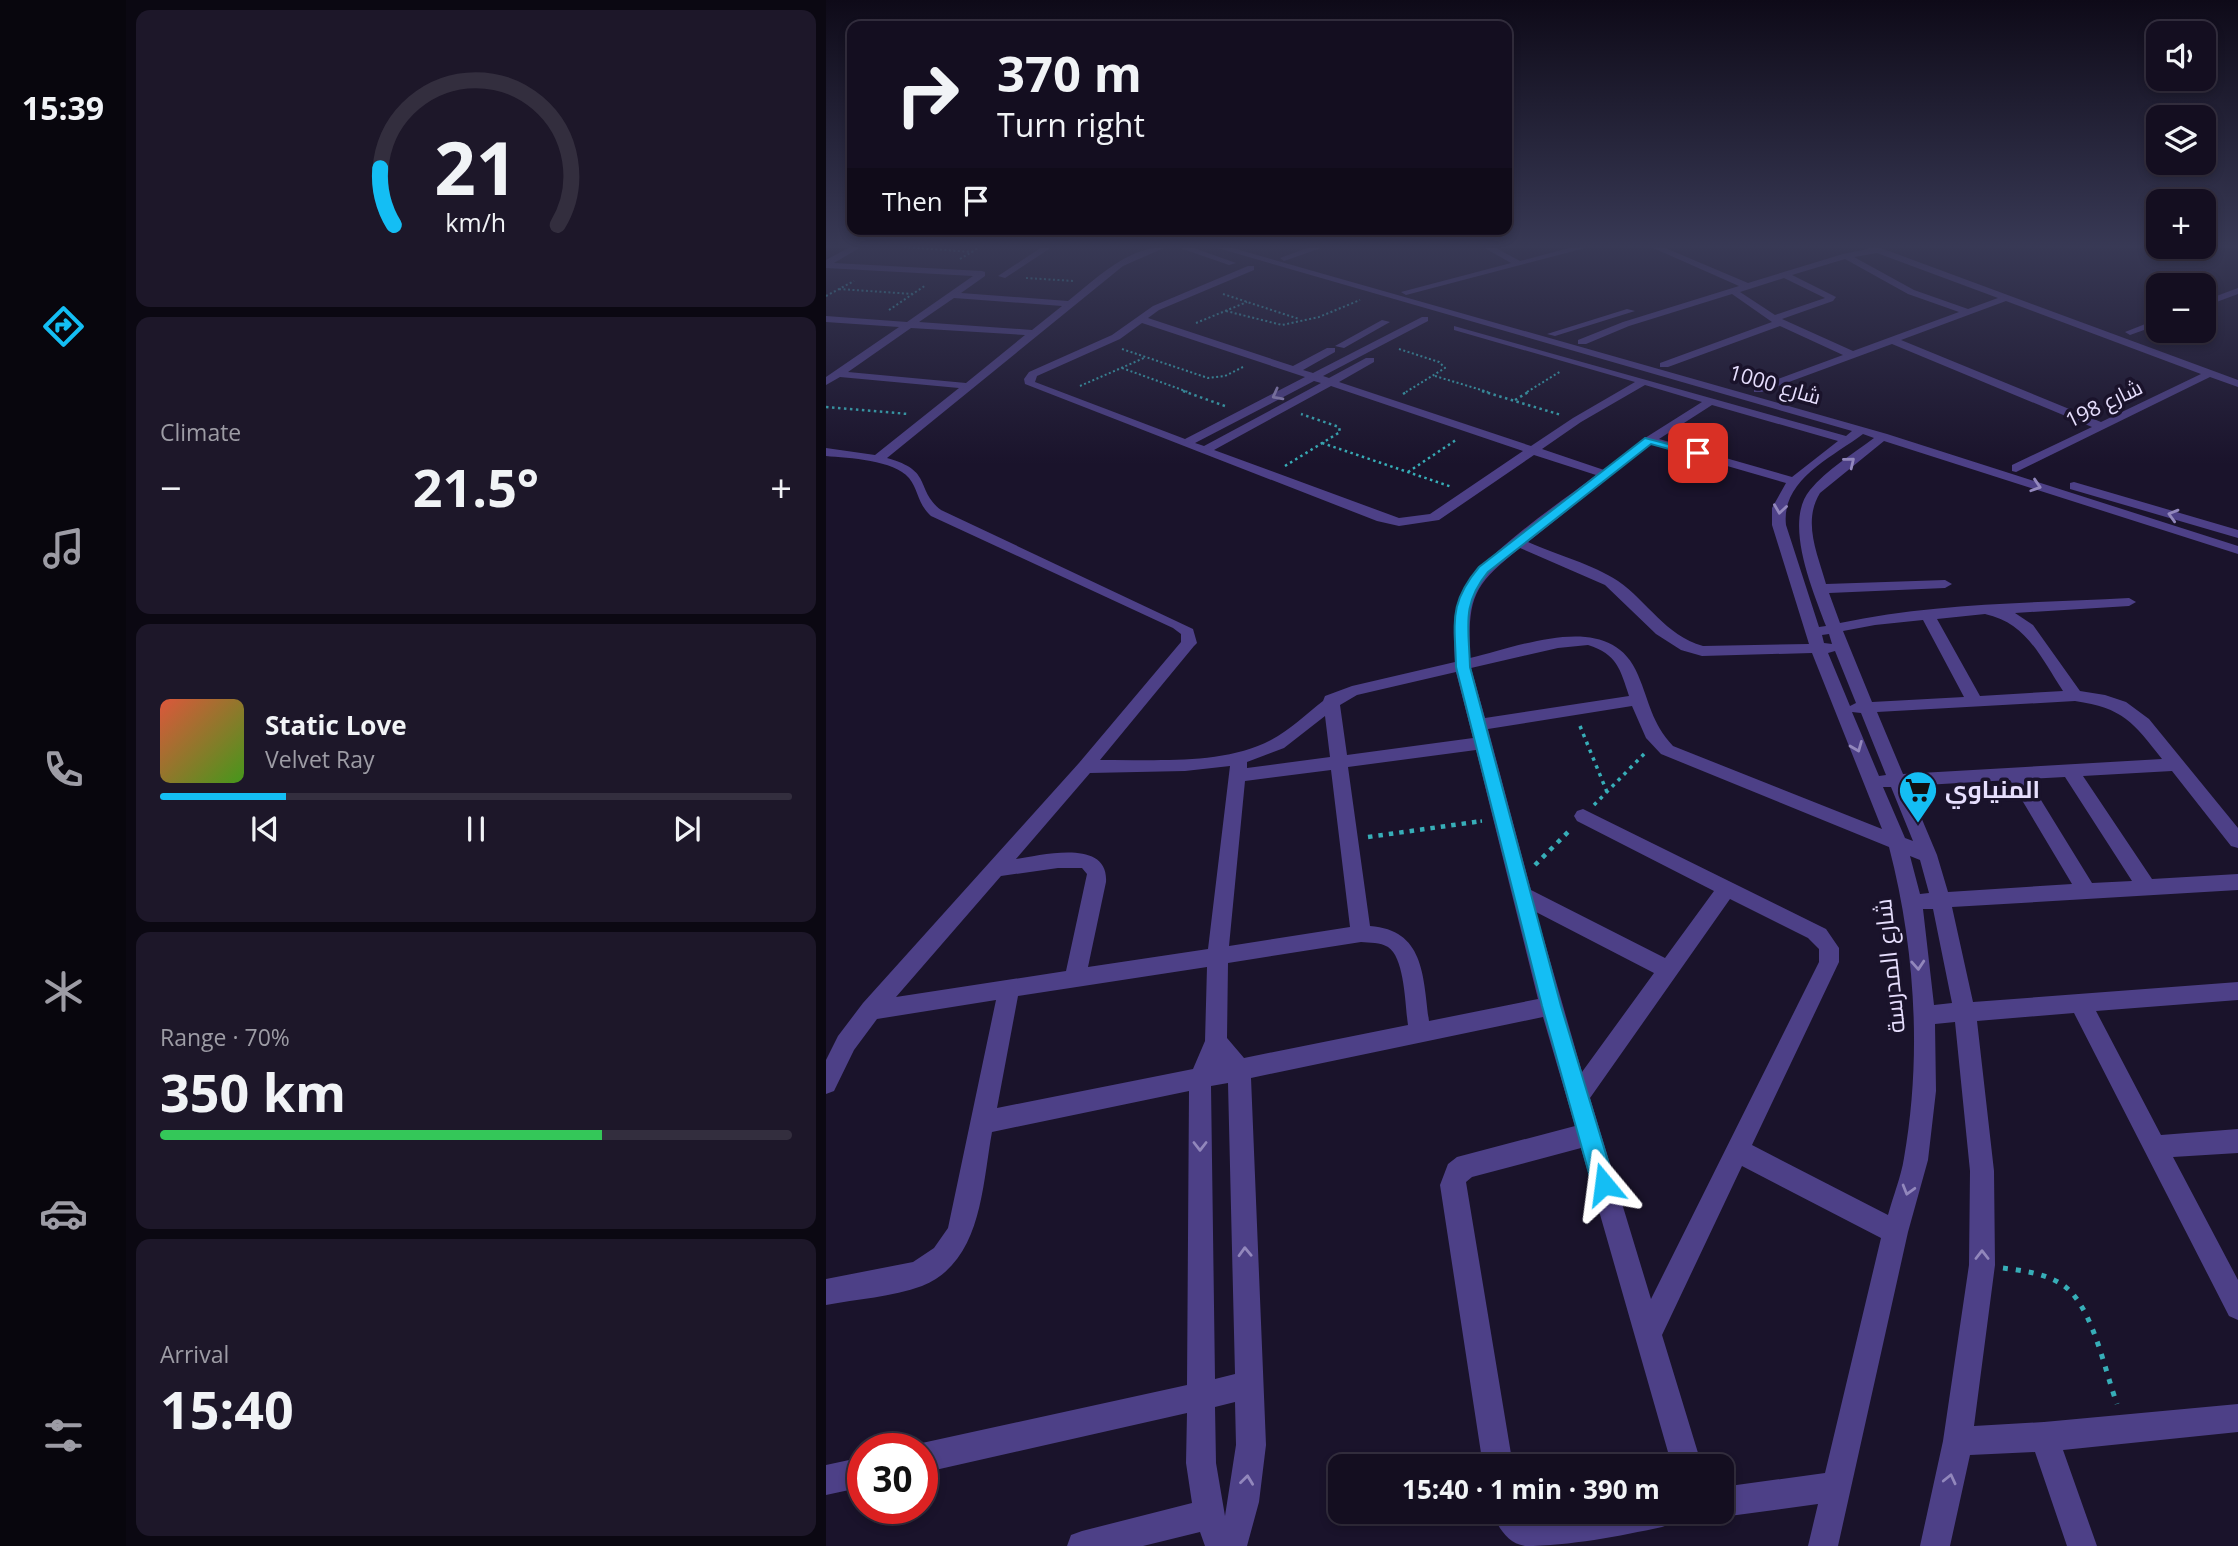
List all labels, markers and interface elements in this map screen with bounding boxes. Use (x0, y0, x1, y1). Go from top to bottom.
map controls (2146, 21, 2216, 343)
button: sound (2146, 21, 2216, 91)
text: 370 m (997, 40, 1142, 106)
icon: right (882, 49, 973, 140)
text: 15:39 (22, 86, 104, 129)
text: Turn right (997, 103, 1145, 146)
button: layers (2146, 105, 2216, 175)
text: 21 (434, 117, 518, 216)
icon: arrive (957, 182, 995, 220)
text: Then (882, 183, 943, 219)
button: + (2146, 189, 2216, 259)
text: km/h (446, 204, 506, 238)
button: − (2146, 273, 2216, 343)
icon: directions (39, 302, 88, 351)
street label: شارع 1000 (1726, 358, 1824, 411)
street label: شارع 198 (2060, 373, 2147, 435)
one-way arrow (1272, 387, 1284, 400)
text: Climate (160, 416, 241, 448)
pin (1668, 423, 1728, 483)
icon: arrive (1679, 434, 1717, 472)
text: 21.5° (413, 451, 539, 522)
one-way arrow (1842, 458, 1854, 471)
text: − (160, 461, 182, 513)
text: + (770, 461, 792, 513)
one-way arrow (2029, 478, 2041, 492)
one-way arrow (1773, 504, 1788, 515)
one-way arrow (2167, 509, 2179, 524)
icon: music (39, 524, 88, 573)
text: Static Love (265, 707, 407, 743)
one-way arrow (1849, 741, 1863, 753)
text: Velvet Ray (265, 743, 375, 775)
icon: phone (39, 745, 88, 794)
supermarket icon: المنياوي (1897, 769, 1939, 824)
place label: المنياوي (1945, 772, 2040, 809)
icon: previous (246, 810, 284, 848)
icon: pause (457, 810, 495, 848)
icon: next (668, 810, 706, 848)
street label: شارع المدرسة (1865, 897, 1913, 1035)
one-way arrow (1911, 960, 1926, 971)
icon: climate (39, 967, 88, 1016)
text: Range · 70% (160, 1021, 290, 1053)
text: 350 km (160, 1056, 346, 1127)
one-way arrow (1192, 1141, 1208, 1152)
position arrow (1567, 1147, 1641, 1221)
one-way arrow (1901, 1184, 1916, 1196)
icon: car (39, 1189, 88, 1238)
one-way arrow (1237, 1247, 1253, 1257)
one-way arrow (1974, 1249, 1990, 1259)
text: Arrival (160, 1338, 229, 1370)
text: 15:40 (160, 1373, 294, 1444)
icon: filters (39, 1411, 88, 1460)
speed limit sign: 30 (847, 1433, 938, 1524)
text: 15:40 · 1 min · 390 m (1402, 1471, 1660, 1507)
one-way arrow (1941, 1473, 1956, 1485)
one-way arrow (1239, 1474, 1254, 1485)

